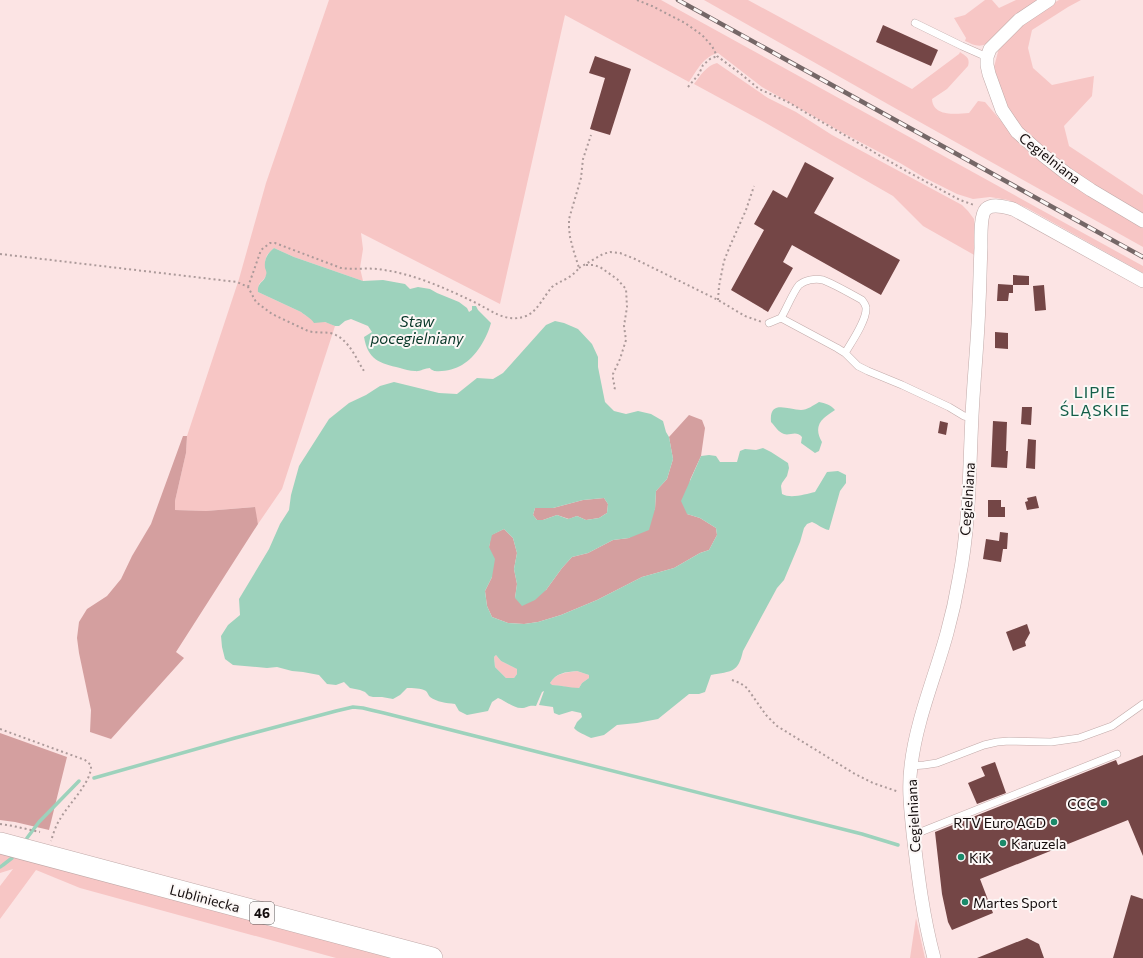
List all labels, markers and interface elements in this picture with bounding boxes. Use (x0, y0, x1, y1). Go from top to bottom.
street label: Cegielniana (1016, 129, 1084, 187)
water label: Staw pocegielniany (369, 312, 465, 347)
district label: LIPIE ŚLĄSKIE (1060, 382, 1130, 419)
street label: Cegielniana (956, 462, 978, 536)
street label: Cegielniana (903, 779, 923, 853)
place label: CCC (1067, 795, 1096, 812)
marker: CCC (1099, 798, 1109, 808)
place label: RTV Euro AGD (953, 814, 1046, 831)
marker: RTV Euro AGD (1049, 817, 1059, 827)
place label: Karuzela (1011, 835, 1066, 852)
marker: Karuzela (998, 838, 1008, 848)
place label: KiK (969, 849, 991, 866)
marker: KiK (956, 852, 966, 862)
street label: Lubliniecka (168, 880, 242, 916)
place label: Martes Sport (973, 894, 1058, 911)
marker: Martes Sport (960, 897, 970, 907)
road number: 46 (250, 902, 274, 924)

